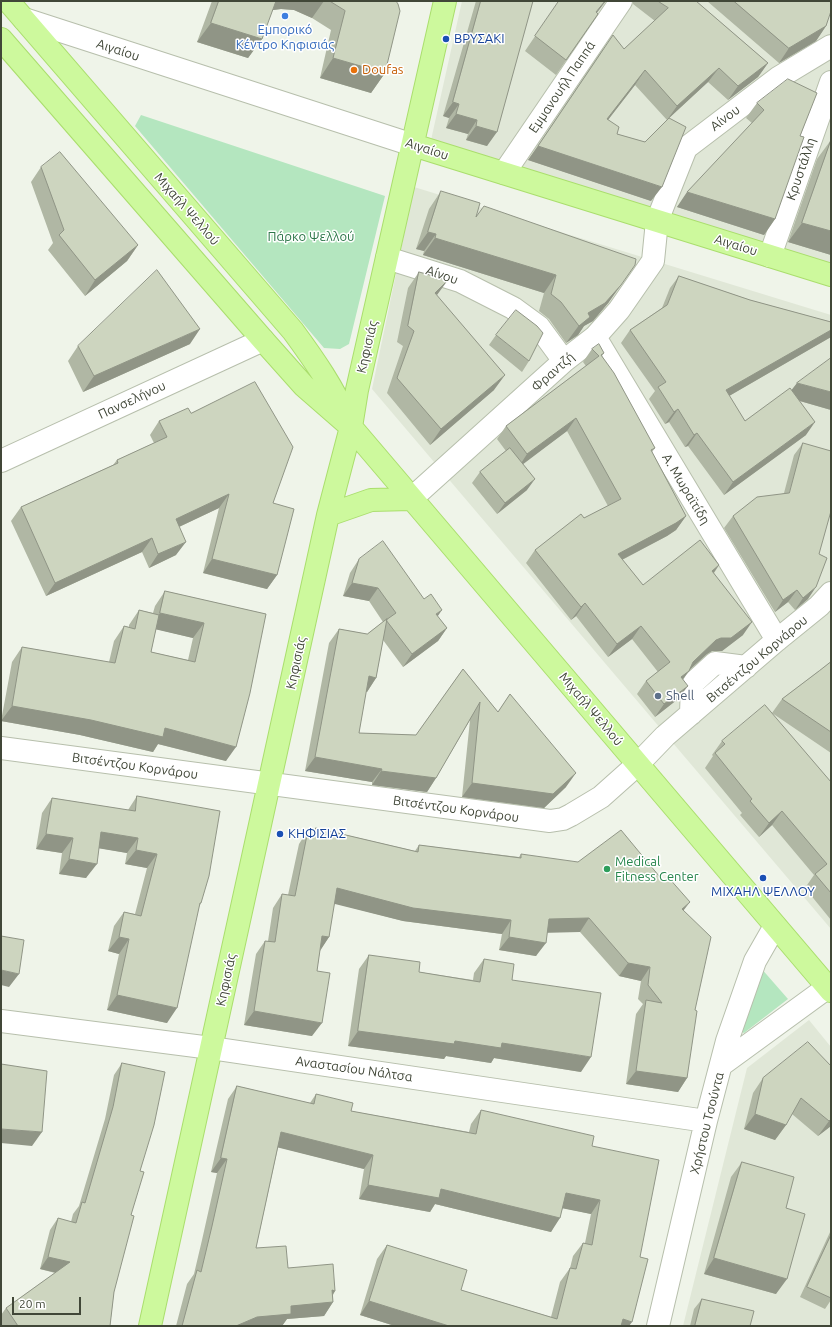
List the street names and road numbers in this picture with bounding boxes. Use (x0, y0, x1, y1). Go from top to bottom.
street label: Αιγαίου (95, 36, 141, 64)
street label: Εμμανουήλ Παππά (525, 38, 599, 136)
street label: Αίνου (707, 102, 743, 134)
street label: Αιγαίου (404, 135, 450, 163)
street label: Κρυστάλλη (783, 135, 819, 203)
street label: Μιχαήλ Ψελλού (151, 170, 223, 248)
street label: Αιγαίου (713, 231, 759, 259)
street label: Αίνου (424, 262, 460, 288)
street label: Κηφισιάς (353, 319, 381, 375)
street label: Φραντζή (528, 349, 578, 395)
street label: Πανσελήνου (96, 378, 168, 422)
street label: Α. Μωραϊτίδη (659, 451, 713, 527)
street label: Βιτσέντζου Κορνάρου (703, 612, 811, 706)
street label: Κηφισιάς (283, 635, 309, 691)
street label: Μιχαήλ Ψελλού (556, 669, 626, 749)
street label: Βιτσέντζου Κορνάρου (71, 749, 199, 783)
street label: Βιτσέντζου Κορνάρου (392, 792, 520, 826)
street label: Κηφισιάς (213, 952, 239, 1008)
street label: Αναστασίου Νάλτσα (294, 1053, 414, 1085)
street label: Χρήστου Τσούντα (687, 1070, 727, 1176)

